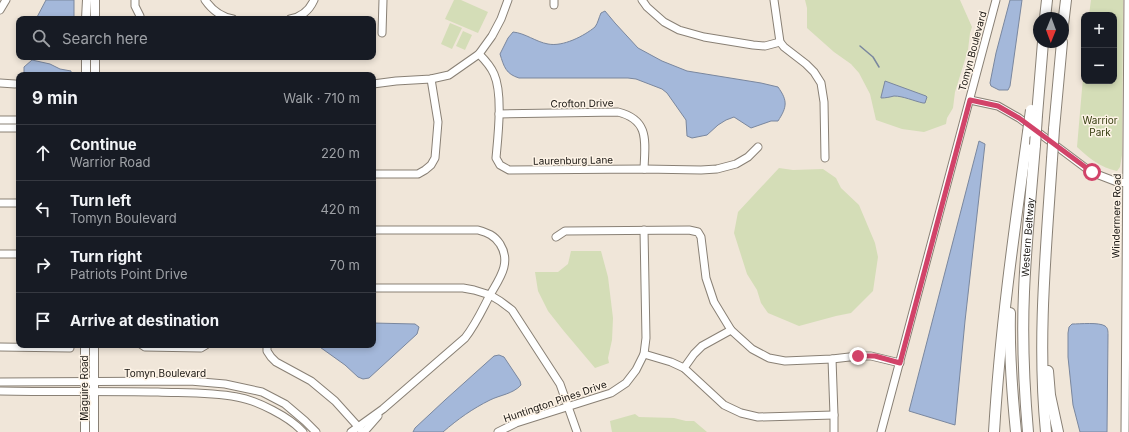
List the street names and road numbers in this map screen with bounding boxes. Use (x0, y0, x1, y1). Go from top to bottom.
street label: Tomyn Boulevard (956, 10, 988, 92)
street label: Crofton Drive (550, 96, 614, 110)
street label: Laurenburg Lane (533, 153, 613, 167)
street label: Windermere Road (1109, 173, 1123, 259)
street label: Western Beltway (1019, 197, 1037, 277)
street label: Maguire Road (78, 355, 90, 421)
street label: Tomyn Boulevard (124, 367, 206, 379)
street label: Huntington Pines Drive (502, 378, 608, 424)

